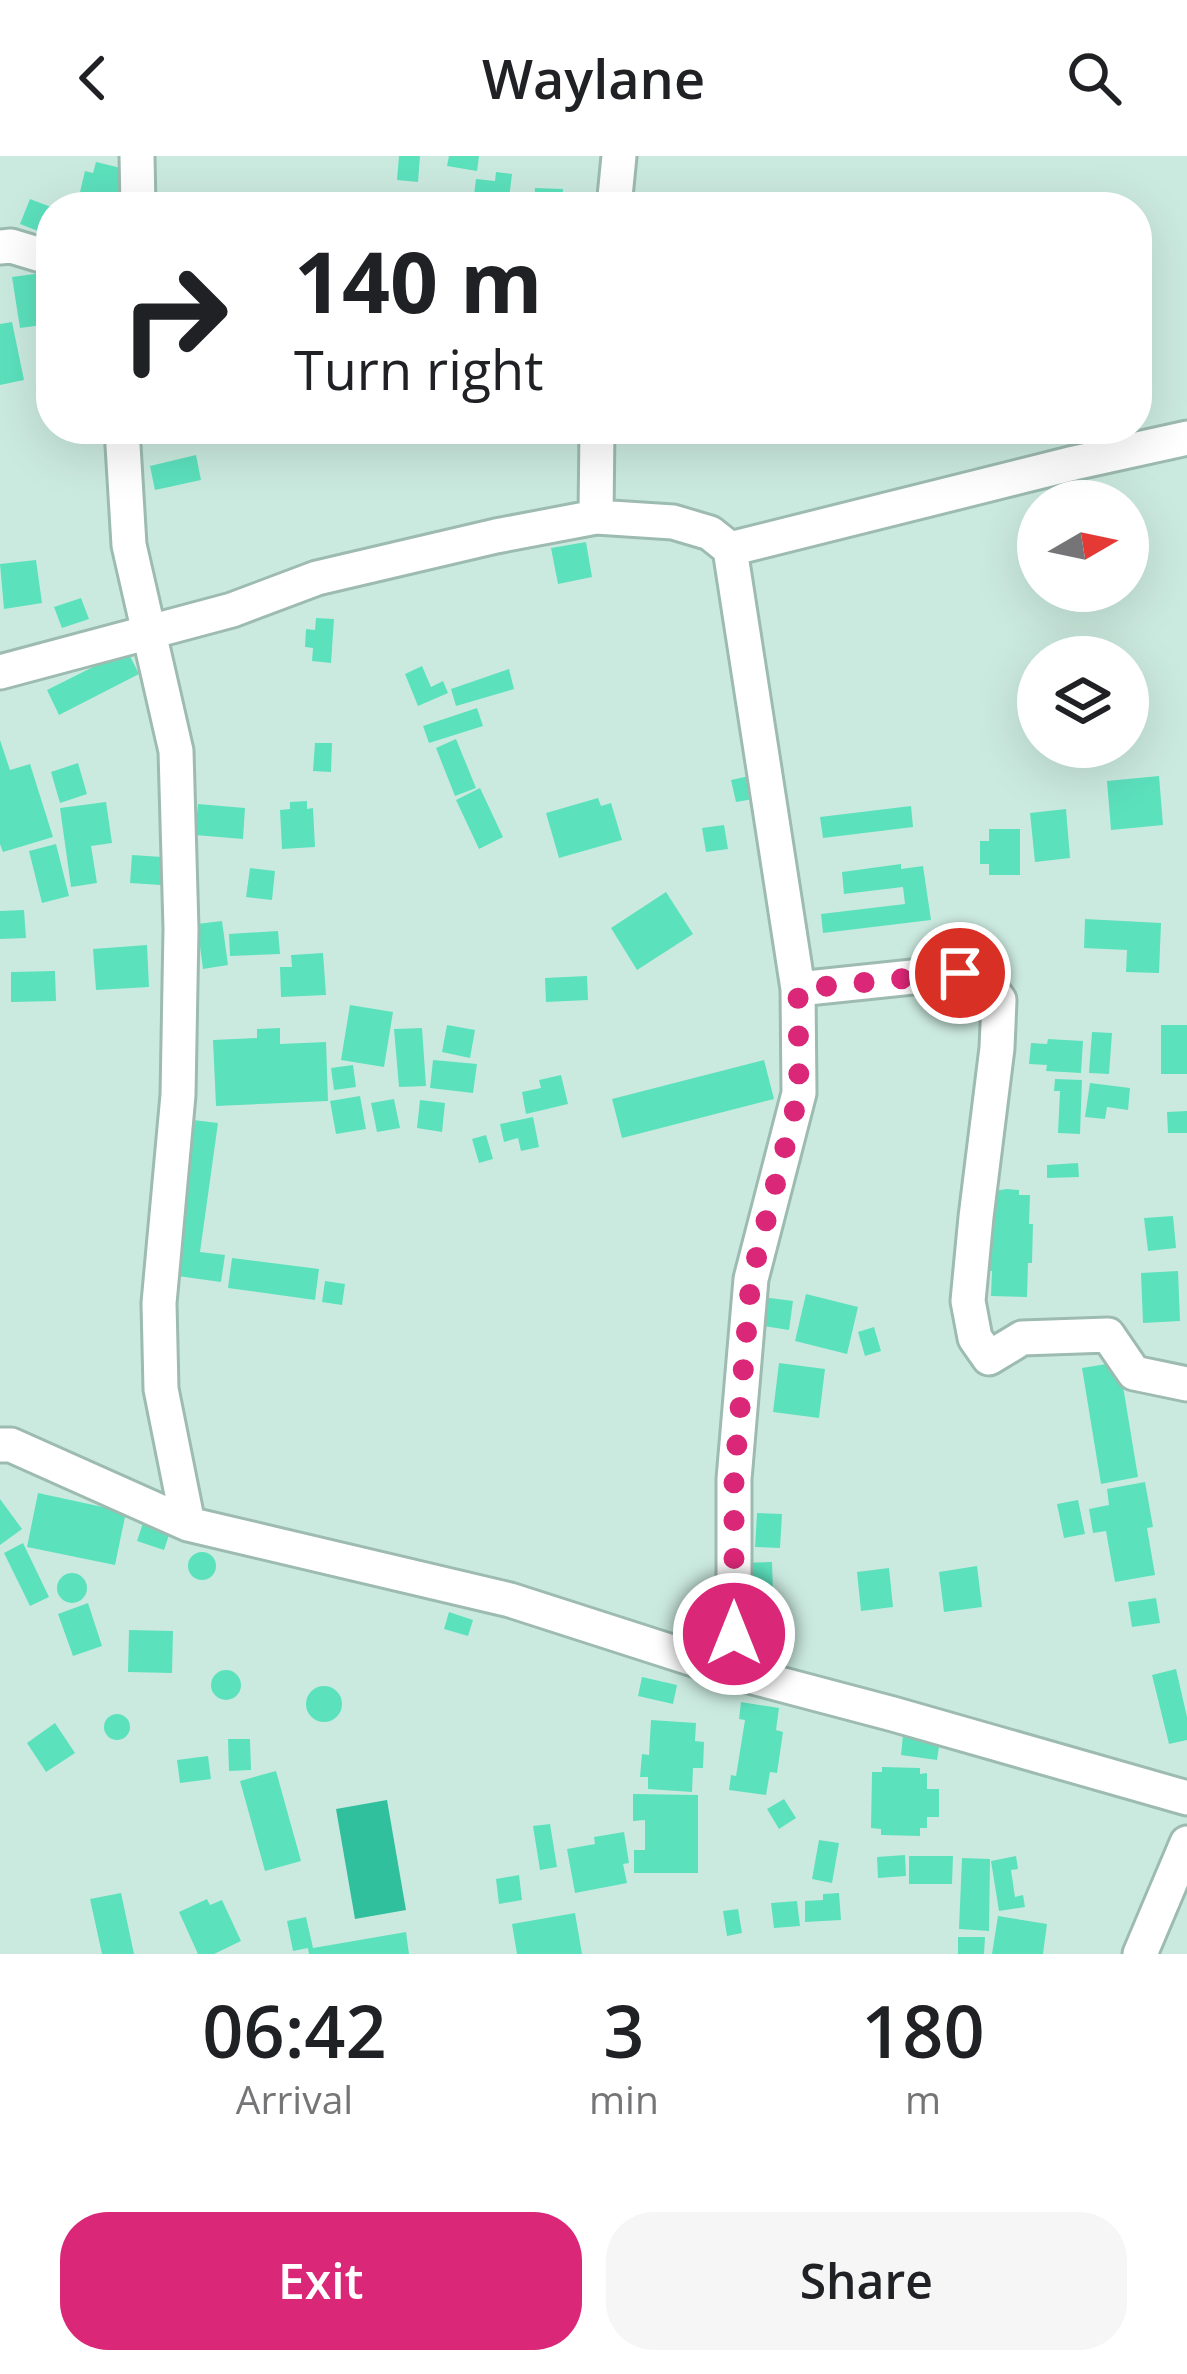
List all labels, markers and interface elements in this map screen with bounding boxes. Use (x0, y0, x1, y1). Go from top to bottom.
text: Waylane (482, 41, 705, 115)
icon: back (60, 45, 126, 111)
icon: search (1061, 45, 1127, 111)
text: 140 m (294, 223, 542, 338)
icon: right (96, 240, 252, 396)
text: Turn right (294, 332, 543, 406)
north arrow (1017, 480, 1149, 612)
map controls (1017, 480, 1149, 768)
button: layers (1017, 636, 1149, 768)
pin (909, 922, 1011, 1024)
icon: arrive (927, 940, 993, 1006)
position arrow (671, 1571, 797, 1697)
text: 06:42 (202, 1981, 387, 2079)
text: 3 (603, 1981, 645, 2079)
text: 180 (861, 1981, 985, 2079)
text: Arrival (236, 2072, 353, 2125)
text: min (589, 2072, 659, 2125)
text: m (905, 2072, 941, 2125)
button: Exit (60, 2212, 582, 2350)
button: Share (606, 2212, 1127, 2350)

